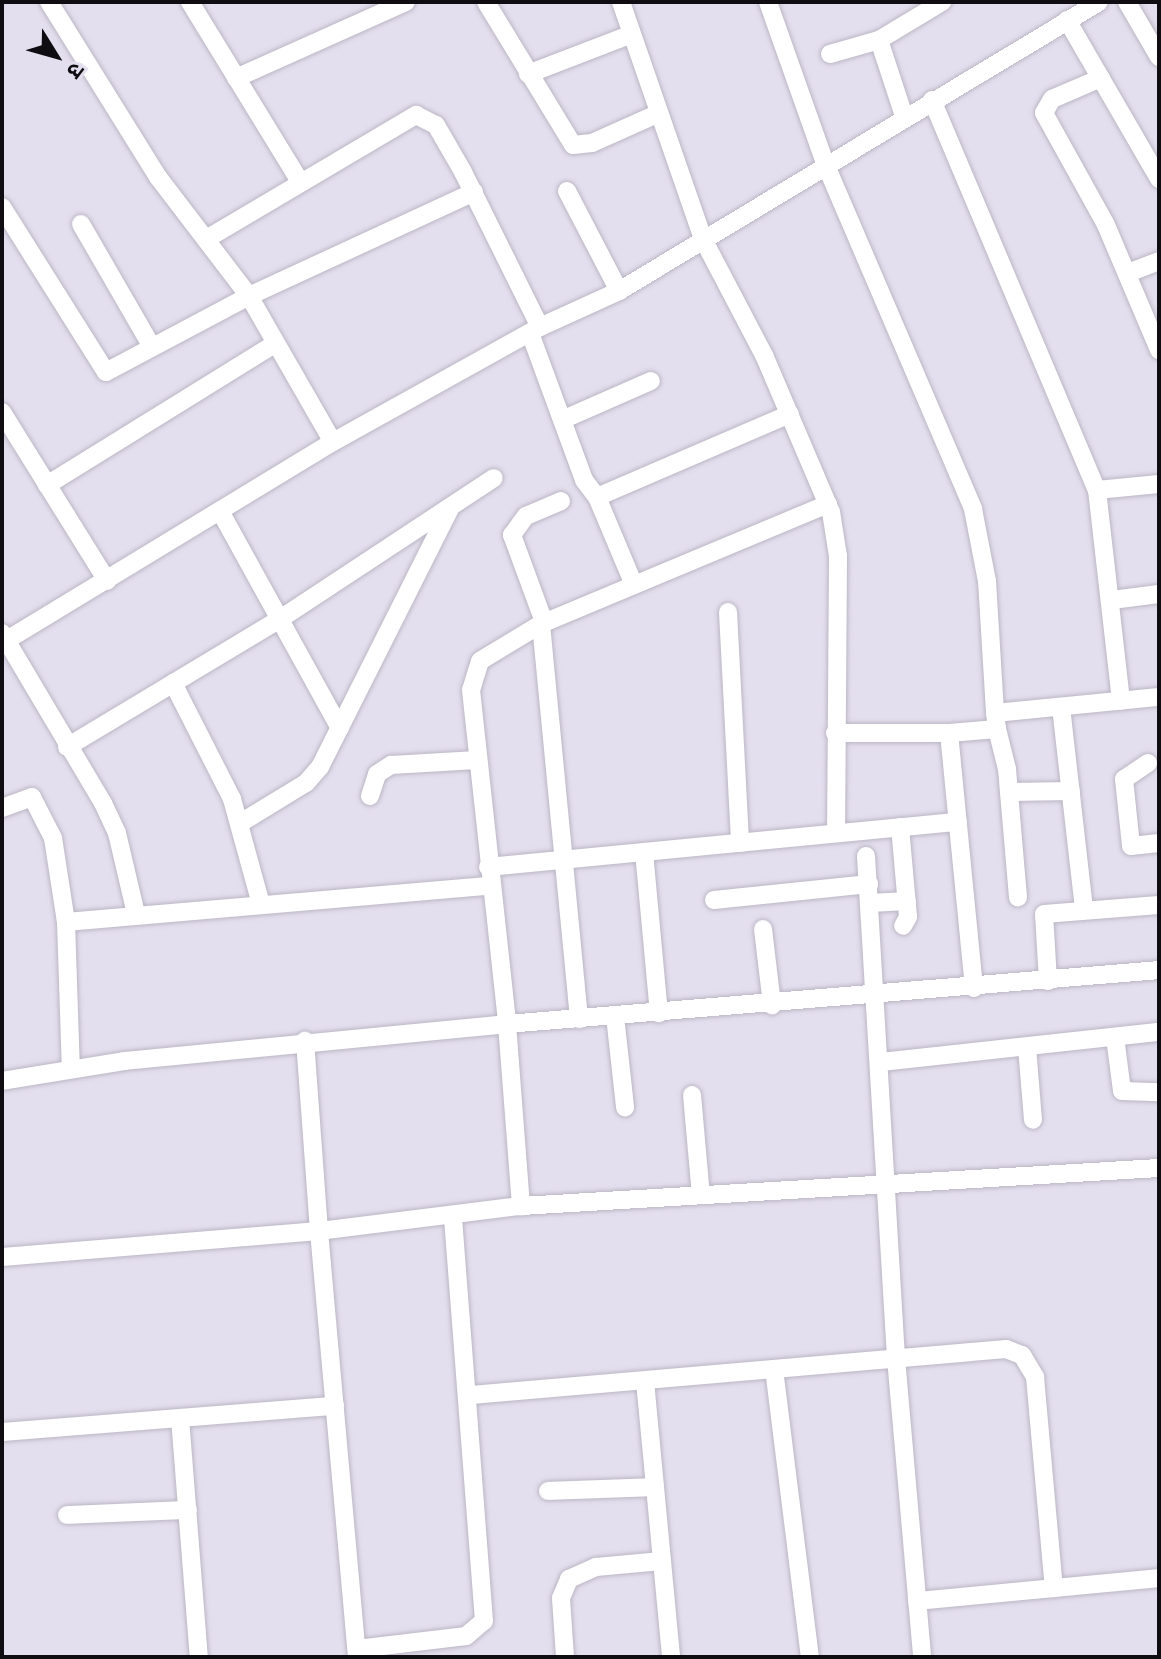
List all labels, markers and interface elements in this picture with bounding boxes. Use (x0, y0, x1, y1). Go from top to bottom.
north arrow (16, 16, 96, 96)
text: उ (61, 57, 90, 84)

